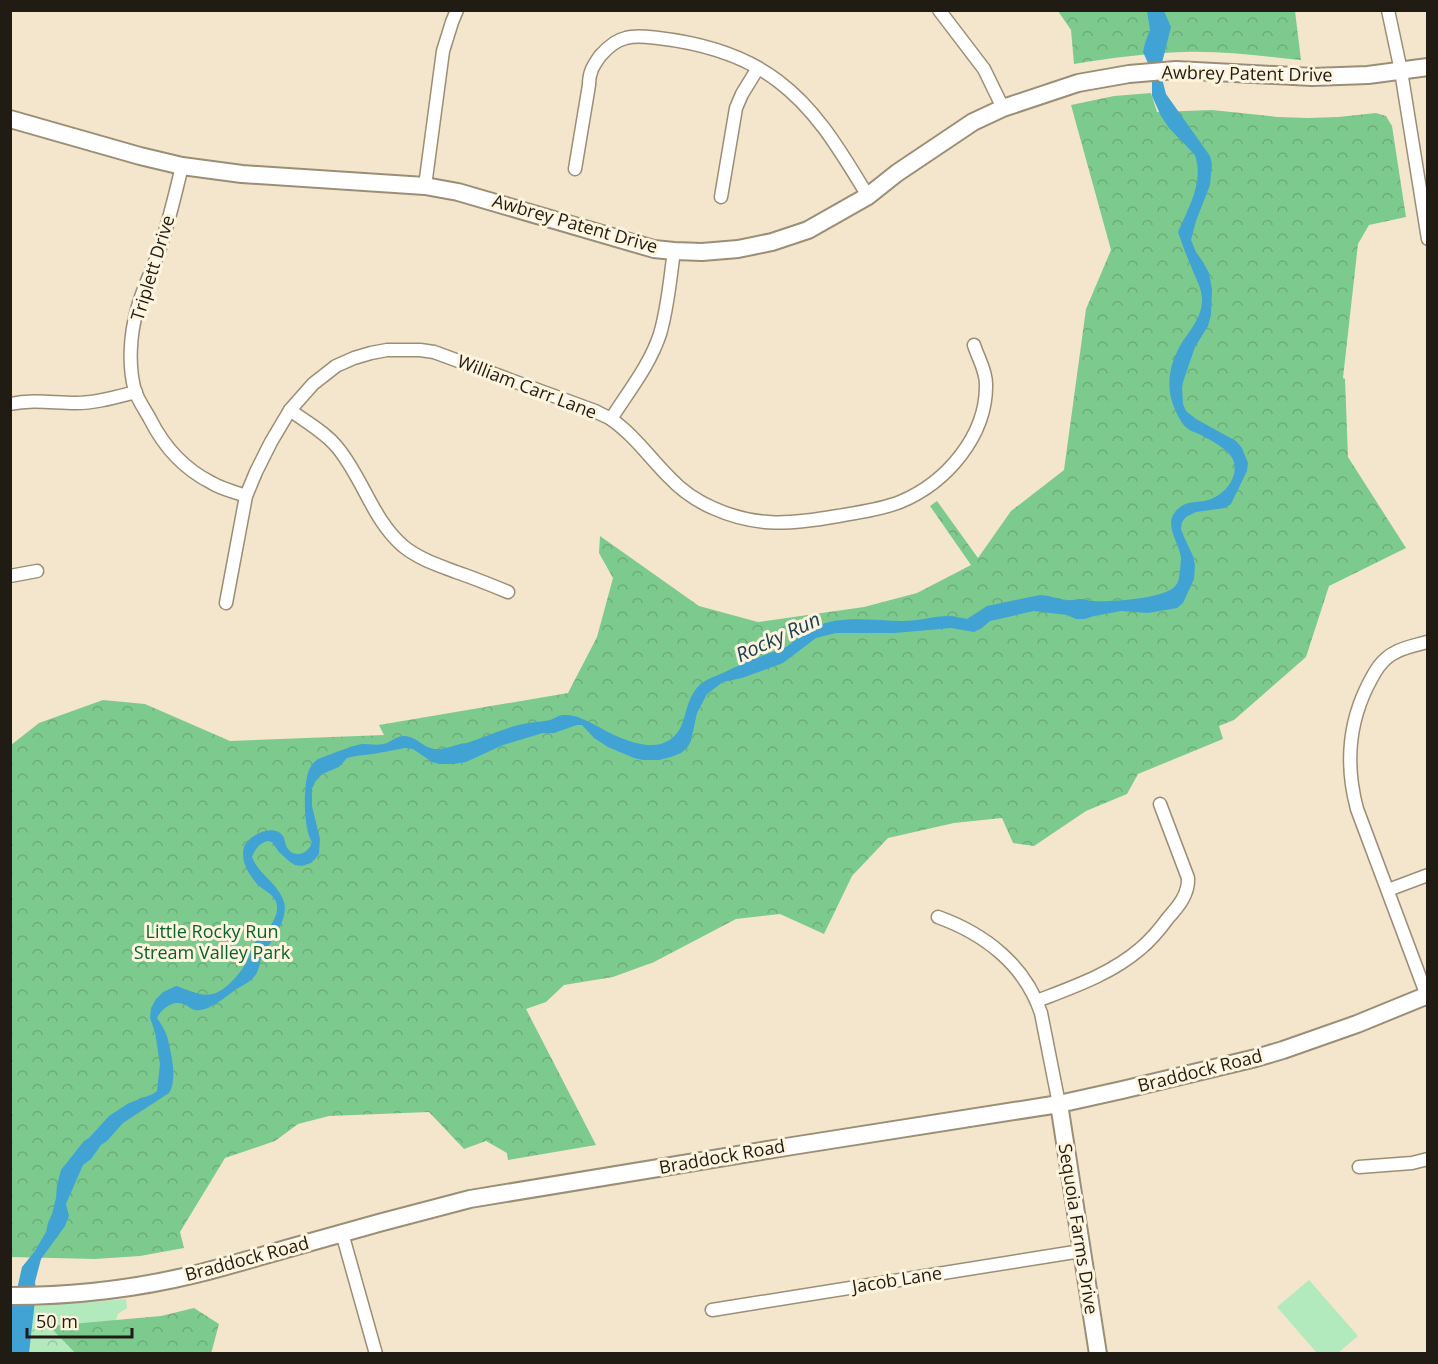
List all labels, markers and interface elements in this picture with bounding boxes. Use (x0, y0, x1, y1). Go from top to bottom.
street label: Awbrey Patent Drive (1161, 60, 1333, 86)
street label: Awbrey Patent Drive (490, 188, 661, 258)
street label: Triplett Drive (125, 212, 179, 323)
street label: William Carr Lane (454, 348, 600, 424)
water label: Rocky Run (731, 605, 824, 668)
park label: Little Rocky Run Stream Valley Park (134, 919, 291, 964)
street label: Braddock Road (1135, 1043, 1265, 1097)
street label: Braddock Road (657, 1133, 787, 1179)
street label: Sequoia Farms Drive (1054, 1142, 1104, 1316)
street label: Braddock Road (182, 1230, 311, 1286)
street label: Jacob Lane (848, 1260, 943, 1298)
scale bar (27, 1301, 132, 1339)
text: 50 m (36, 1309, 78, 1333)

